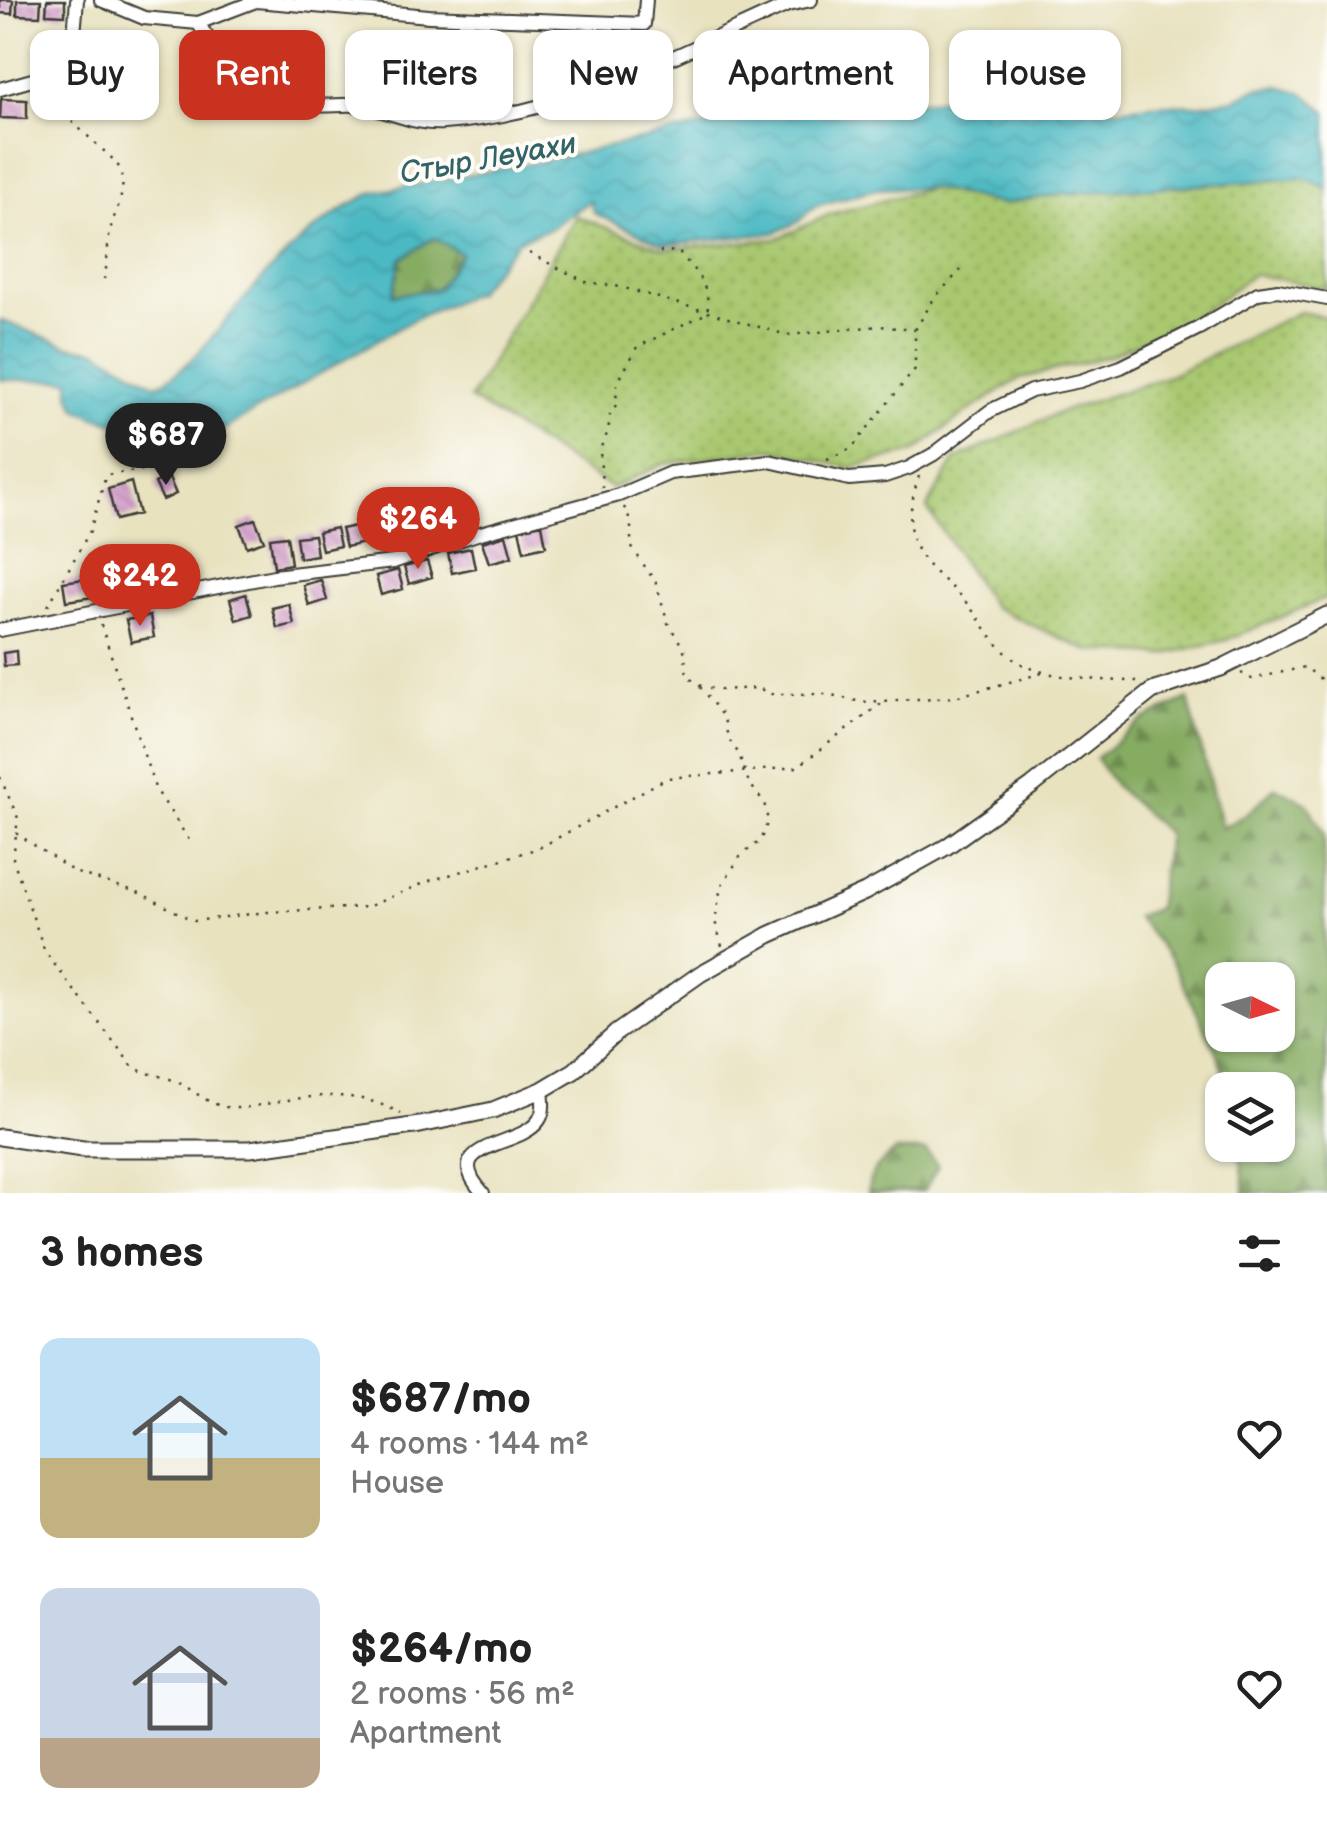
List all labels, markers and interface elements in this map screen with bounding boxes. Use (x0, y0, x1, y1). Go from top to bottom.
chip: Buy (30, 30, 159, 120)
chip: Rent (179, 30, 325, 120)
chip: Filters (345, 30, 513, 120)
chip: New (533, 30, 673, 120)
chip: Apartment (693, 30, 929, 120)
chip: House (949, 30, 1121, 120)
water label: Стыр Леуахи (397, 126, 579, 192)
pin: $687 (107, 403, 225, 488)
text: $687 (127, 416, 205, 455)
pin: $264 (359, 487, 477, 572)
text: $264 (379, 500, 457, 539)
pin: $242 (81, 544, 199, 629)
text: $242 (101, 557, 179, 596)
north arrow (1205, 962, 1295, 1052)
map controls (1205, 962, 1295, 1162)
button: layers (1205, 1072, 1295, 1162)
icon: filters (1232, 1226, 1287, 1281)
text: 3 homes (40, 1228, 203, 1279)
text: $687/mo (350, 1374, 531, 1425)
icon: home (120, 1378, 240, 1498)
icon: heart (1232, 1411, 1287, 1466)
text: 4 rooms · 144 m² (350, 1425, 589, 1464)
text: House (350, 1464, 444, 1503)
text: $264/mo (350, 1624, 532, 1675)
icon: home (120, 1628, 240, 1748)
icon: heart (1232, 1661, 1287, 1716)
text: 2 rooms · 56 m² (350, 1675, 575, 1714)
text: Apartment (350, 1714, 501, 1753)

